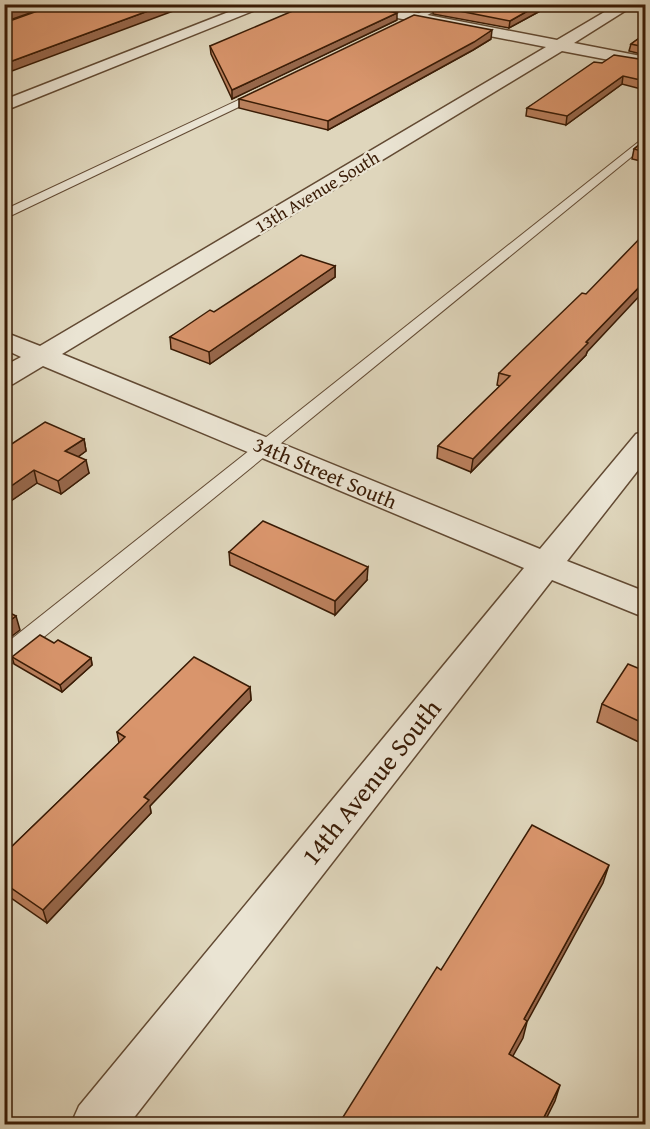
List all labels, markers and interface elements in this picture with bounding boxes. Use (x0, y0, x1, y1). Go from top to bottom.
street label: 13th Avenue South (249, 144, 384, 240)
street label: 34th Street South (249, 428, 402, 517)
street label: 14th Avenue South (291, 690, 450, 873)

